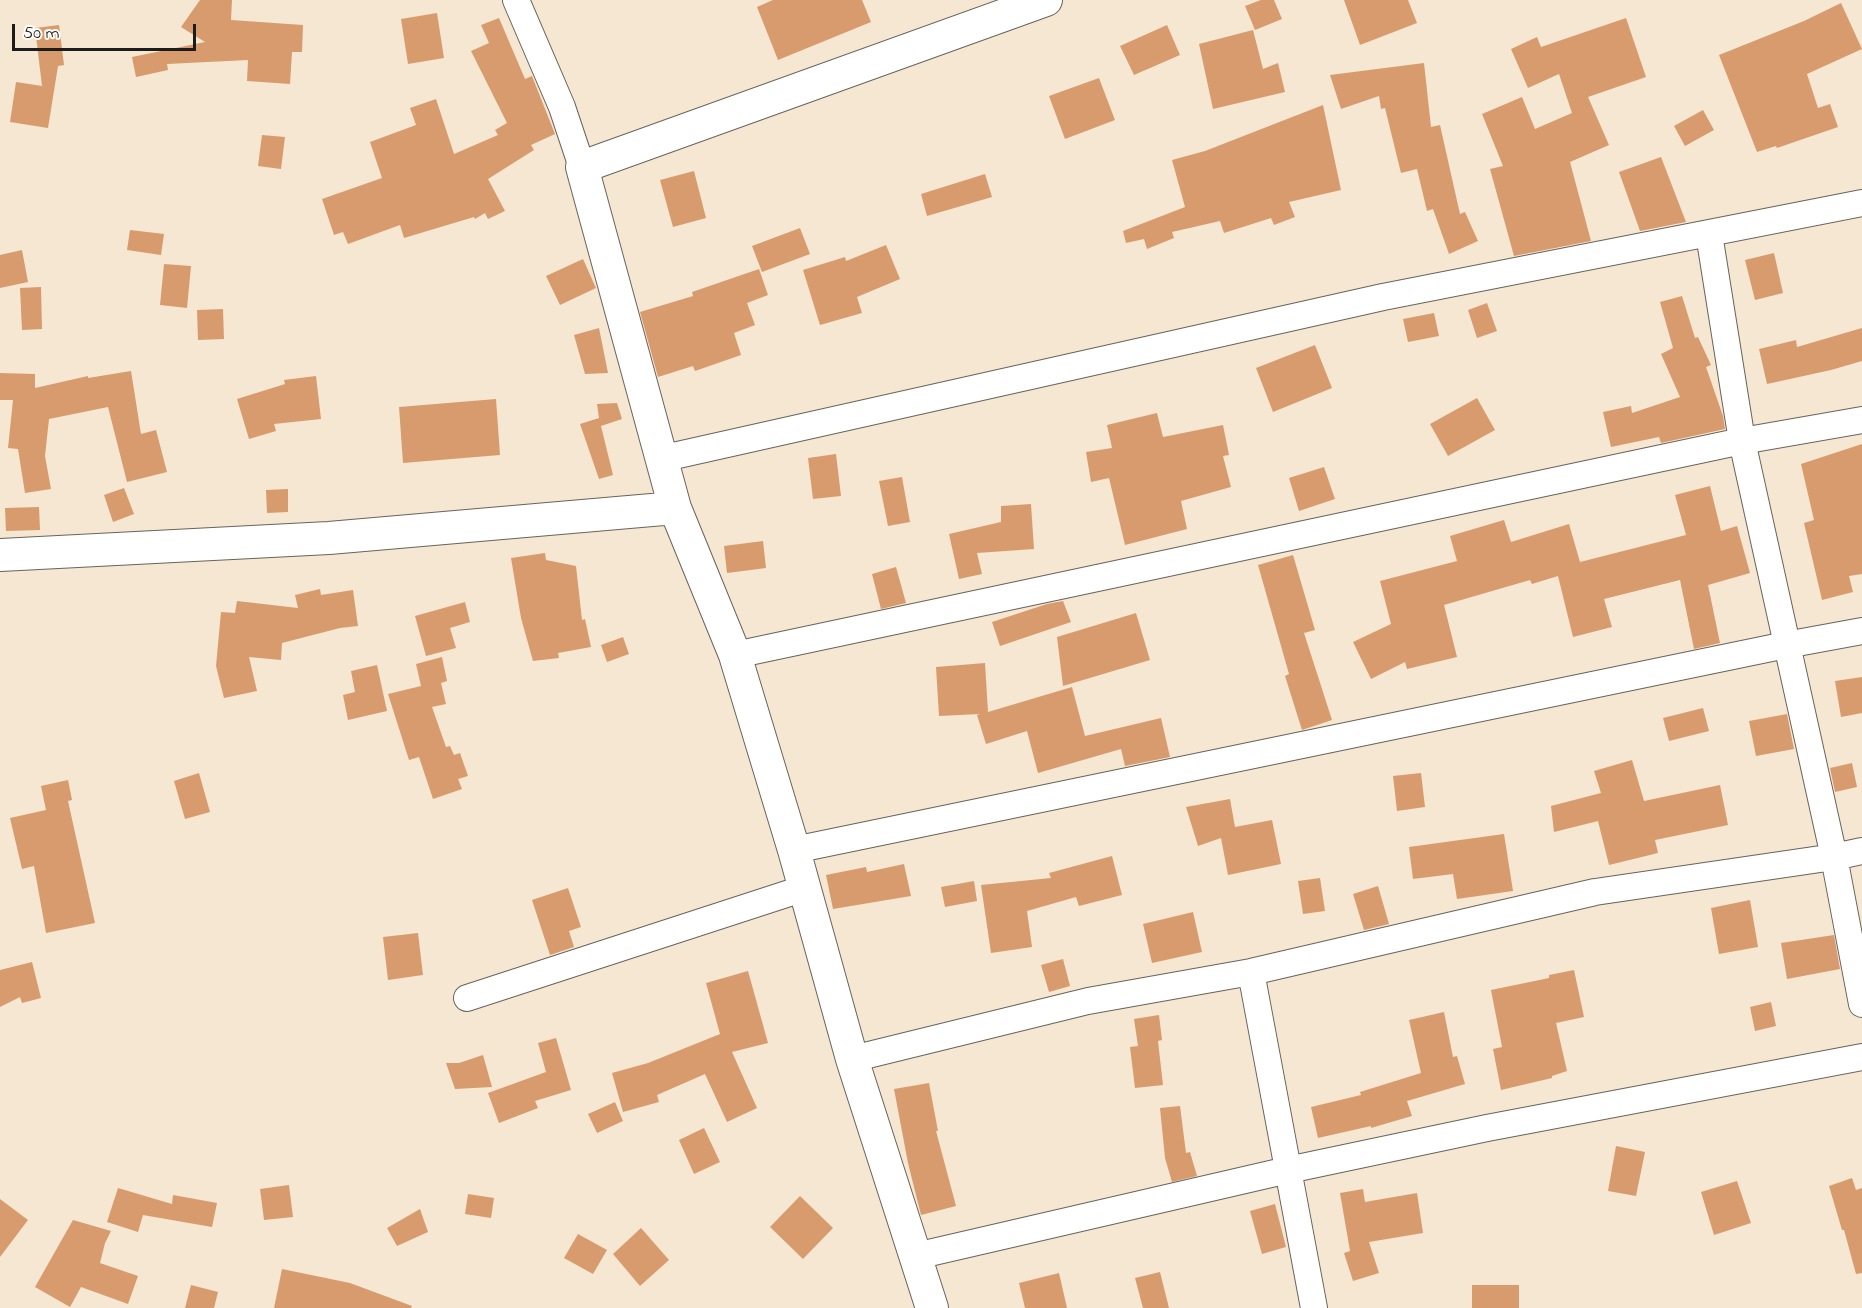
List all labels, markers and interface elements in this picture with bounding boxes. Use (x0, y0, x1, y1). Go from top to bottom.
scale bar (15, 12, 200, 50)
text: 50 m (23, 21, 60, 47)

